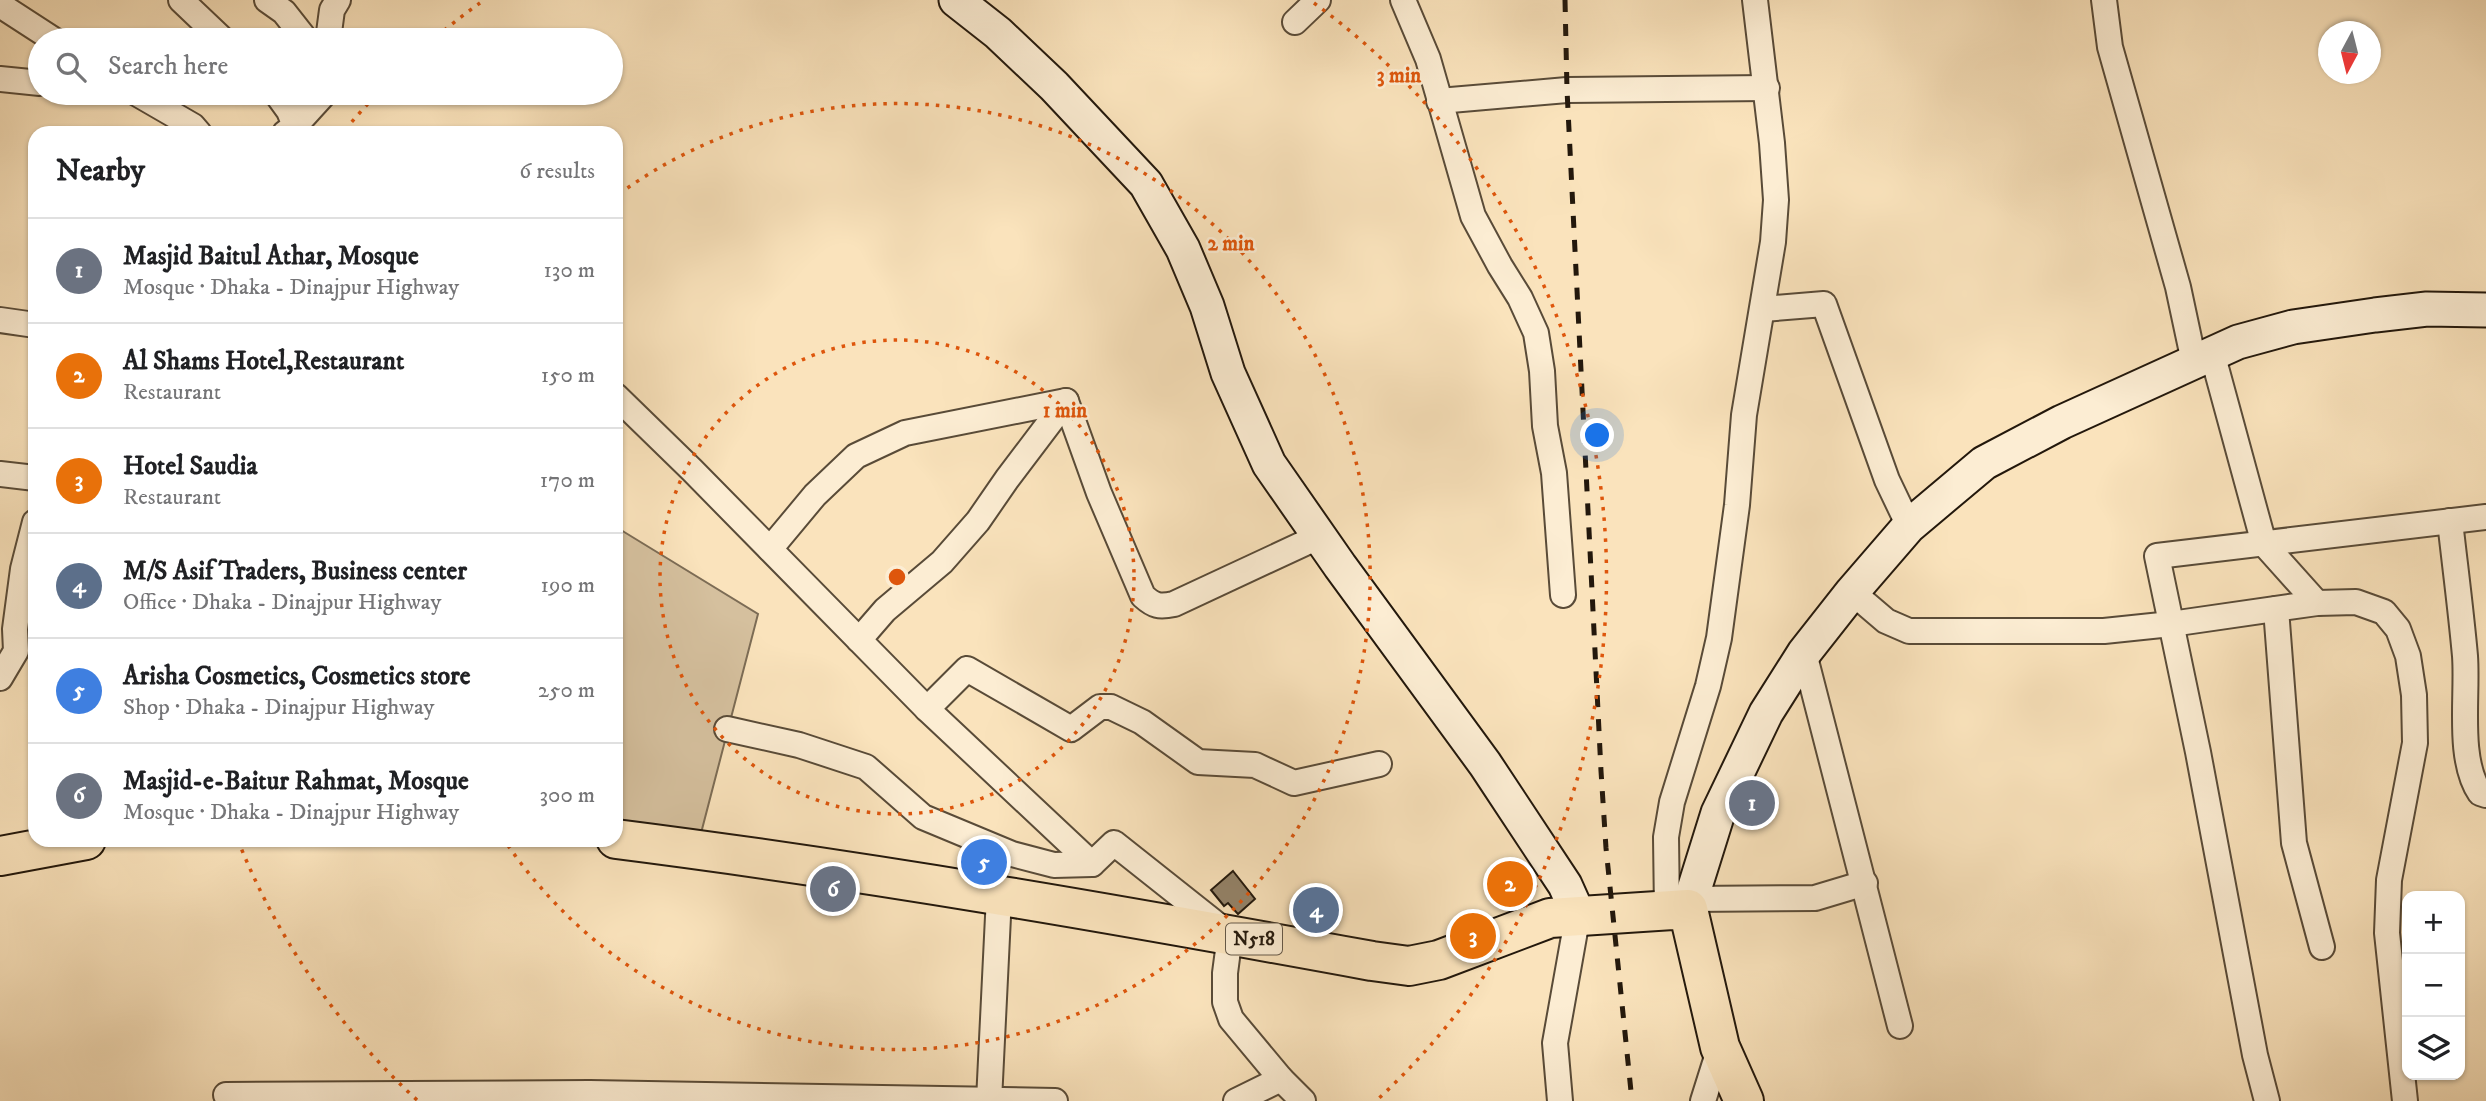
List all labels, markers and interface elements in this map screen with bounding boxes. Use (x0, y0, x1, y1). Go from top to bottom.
north arrow (2318, 21, 2381, 84)
search box (28, 28, 623, 105)
icon: search (52, 48, 90, 86)
text: Search here (108, 50, 228, 83)
text: 3 min (1377, 63, 1422, 89)
text: Nearby (56, 153, 145, 190)
text: 6 results (519, 157, 595, 186)
text: 2 min (1208, 231, 1256, 257)
text: Masjid Baitul Athar, Mosque (123, 240, 419, 273)
text: 1 (75, 256, 83, 285)
text: 130 m (543, 256, 595, 285)
text: Mosque · Dhaka - Dinajpur Highway (123, 273, 459, 302)
text: Al Shams Hotel,Restaurant (123, 345, 404, 378)
text: 2 (73, 361, 85, 390)
text: 150 m (541, 361, 595, 390)
text: Restaurant (123, 378, 221, 407)
text: 1 min (1043, 398, 1088, 424)
your location (1580, 418, 1614, 452)
text: Hotel Saudia (123, 450, 258, 483)
text: 3 (75, 466, 83, 495)
text: 170 m (540, 466, 595, 495)
text: Restaurant (123, 483, 221, 512)
text: M/S Asif Traders, Business center (123, 555, 467, 588)
centre of rings (885, 565, 909, 589)
text: 4 (72, 571, 86, 600)
text: 190 m (541, 571, 595, 600)
text: Office · Dhaka - Dinajpur Highway (123, 588, 441, 617)
text: Arisha Cosmetics, Cosmetics store (123, 660, 471, 693)
text: 5 (73, 676, 85, 705)
text: 250 m (538, 676, 595, 705)
text: Shop · Dhaka - Dinajpur Highway (123, 693, 435, 722)
text: Masjid-e-Baitur Rahmat, Mosque (123, 765, 469, 798)
pin: 1 (1729, 777, 1775, 829)
text: 6 (73, 781, 85, 810)
text: 300 m (539, 781, 595, 810)
text: Mosque · Dhaka - Dinajpur Highway (123, 798, 459, 827)
pin: 5 (961, 836, 1007, 888)
pin: 2 (1487, 858, 1533, 910)
pin: 6 (810, 863, 856, 915)
pin: 4 (1293, 884, 1339, 936)
map controls (2402, 891, 2465, 1080)
button: + (2402, 891, 2465, 954)
pin: 3 (1450, 910, 1496, 962)
road number: N518 (1226, 923, 1282, 954)
button: − (2402, 954, 2465, 1017)
button: layers (2402, 1017, 2465, 1080)

